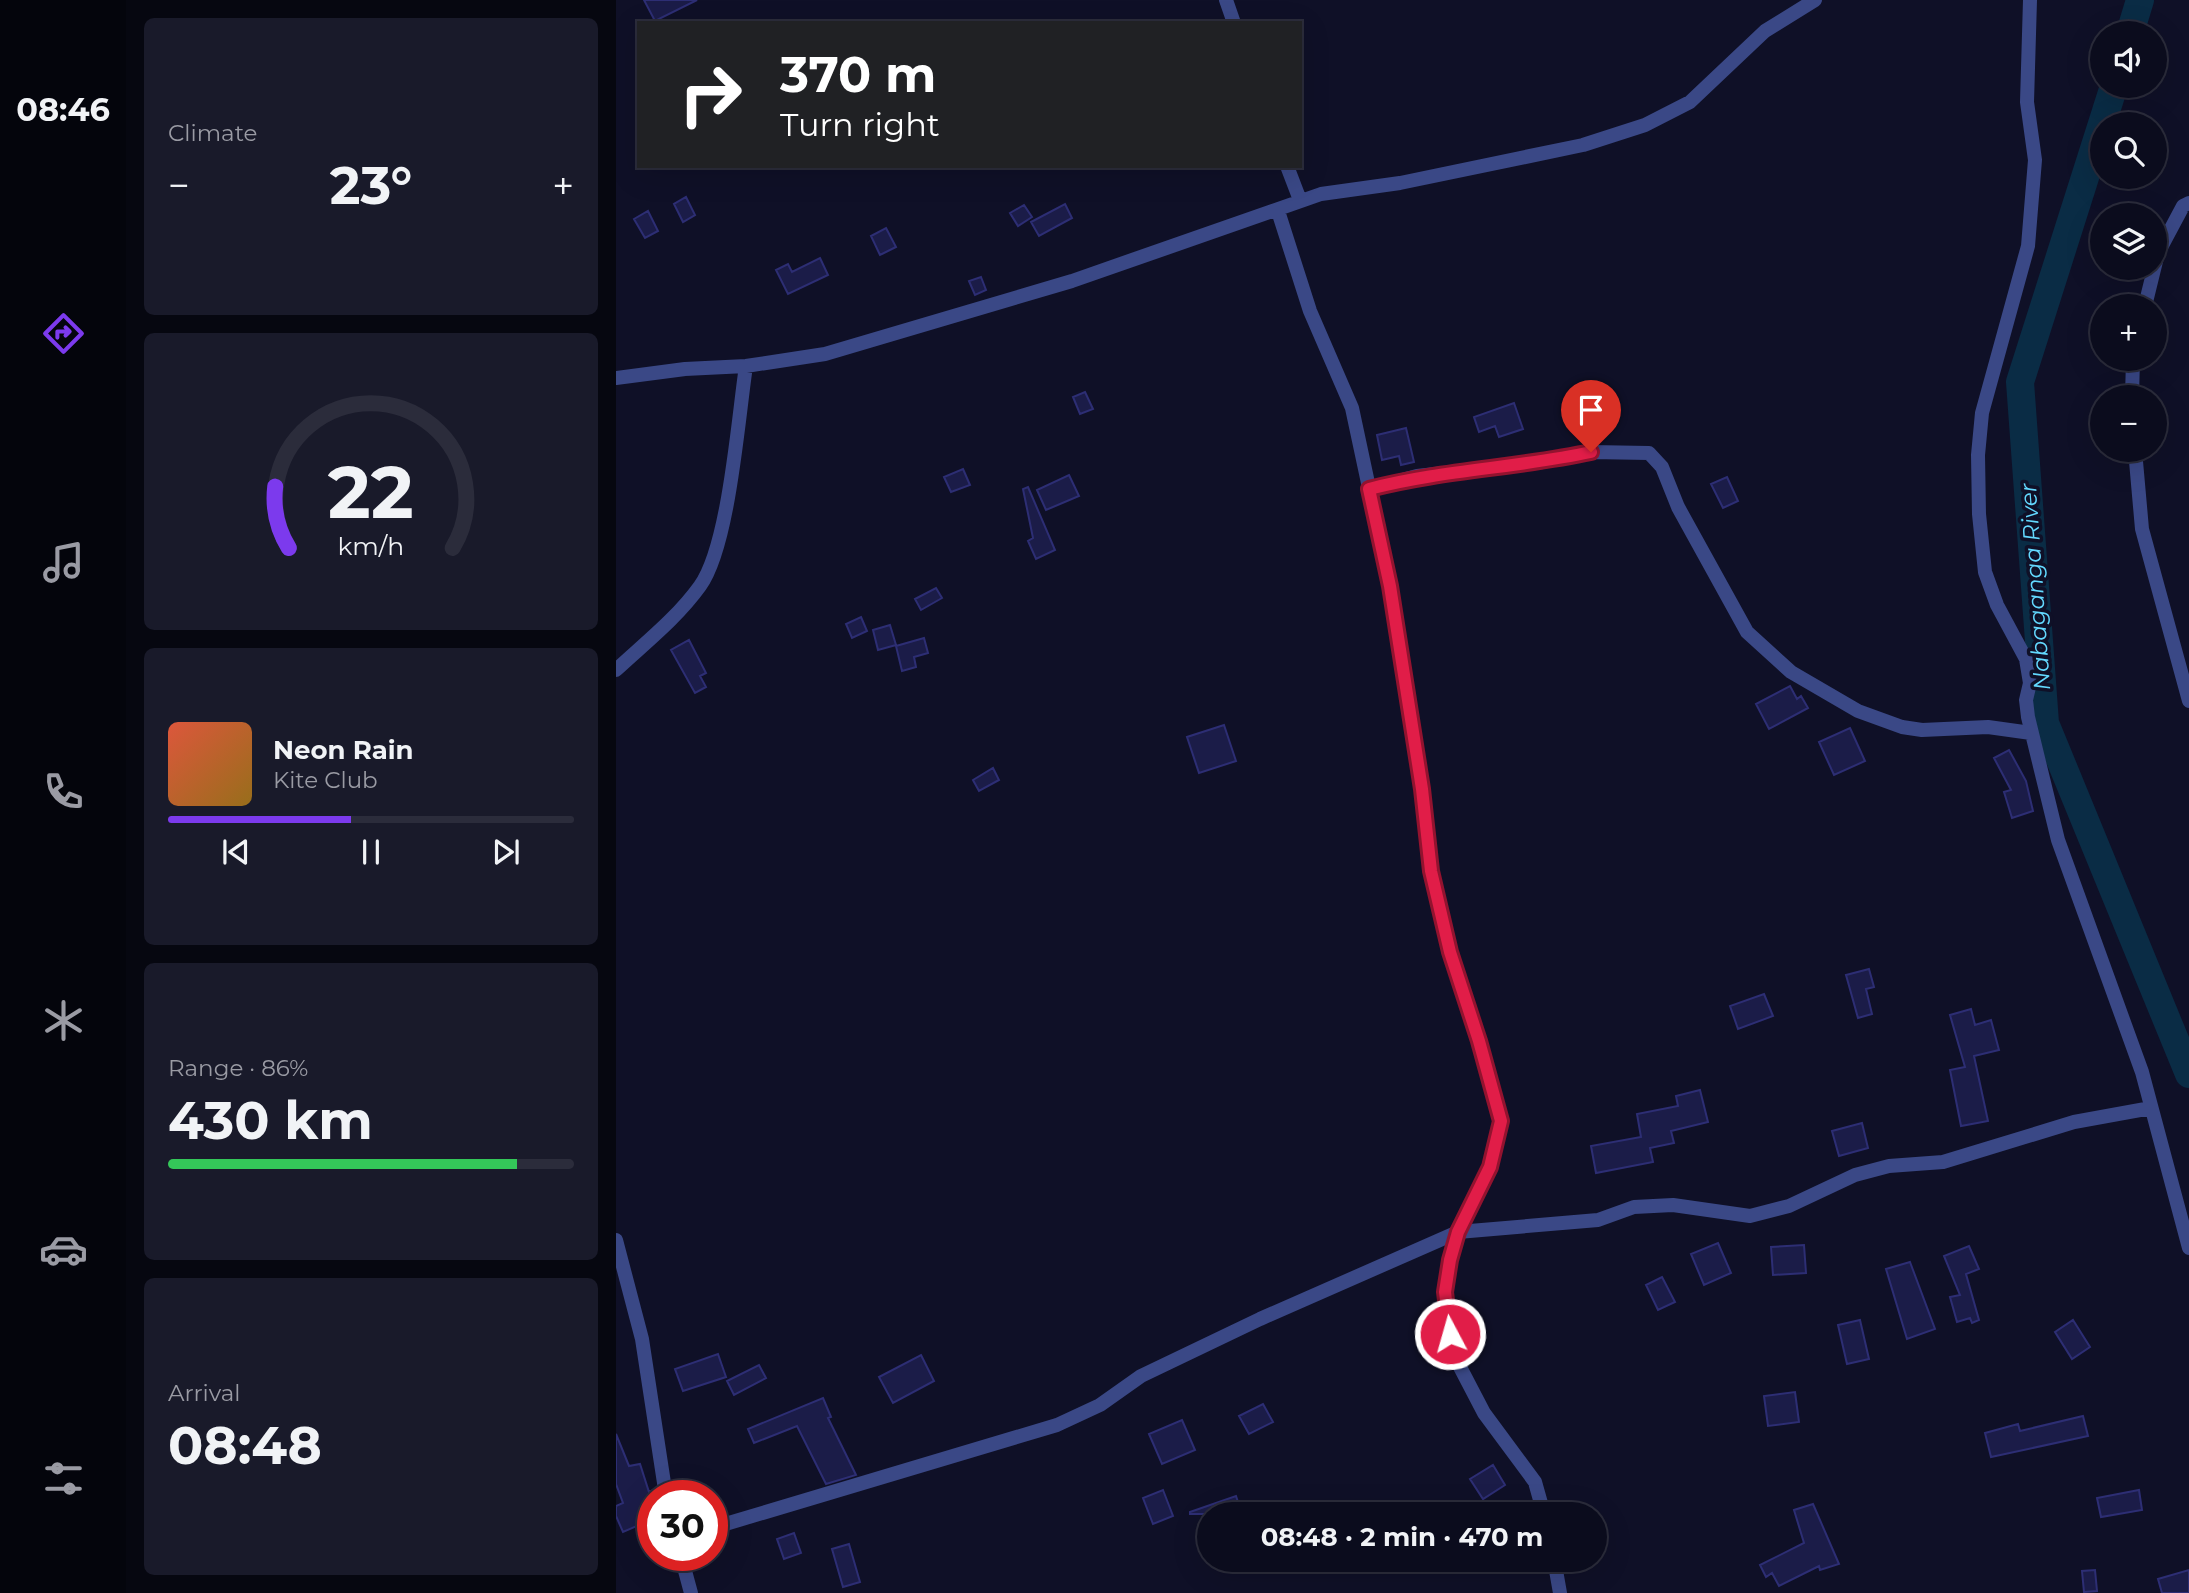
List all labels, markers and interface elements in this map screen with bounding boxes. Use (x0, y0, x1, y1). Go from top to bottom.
map controls (2090, 21, 2167, 462)
button: sound (2090, 21, 2167, 98)
text: 370 m (780, 45, 937, 104)
icon: right (665, 49, 756, 140)
text: 08:46 (16, 90, 110, 129)
text: Turn right (780, 105, 940, 144)
button: search (2090, 112, 2167, 189)
text: Climate (168, 119, 257, 147)
text: 23° (330, 154, 412, 217)
text: − (168, 162, 190, 209)
text: + (552, 162, 574, 209)
button: layers (2090, 203, 2167, 280)
button: + (2090, 294, 2167, 371)
icon: directions (39, 309, 88, 358)
pin (1561, 380, 1621, 452)
button: − (2090, 385, 2167, 462)
icon: arrive (1572, 391, 1610, 429)
text: 22 (328, 448, 414, 536)
water label: Nabaganga River (2014, 482, 2056, 692)
text: km/h (338, 530, 404, 560)
icon: music (39, 538, 88, 587)
text: Neon Rain (273, 734, 414, 766)
text: Kite Club (273, 766, 378, 794)
icon: phone (39, 767, 88, 816)
icon: previous (217, 833, 255, 871)
icon: pause (352, 833, 390, 871)
icon: next (487, 833, 525, 871)
icon: climate (39, 996, 88, 1045)
text: Range · 86% (168, 1054, 308, 1082)
text: 430 km (168, 1089, 373, 1152)
icon: car (39, 1225, 88, 1274)
position arrow (1413, 1297, 1487, 1371)
text: Arrival (168, 1379, 241, 1407)
text: 08:48 (168, 1414, 322, 1477)
icon: filters (39, 1454, 88, 1503)
speed limit sign: 30 (637, 1480, 728, 1571)
text: 08:48 · 2 min · 470 m (1261, 1521, 1543, 1553)

